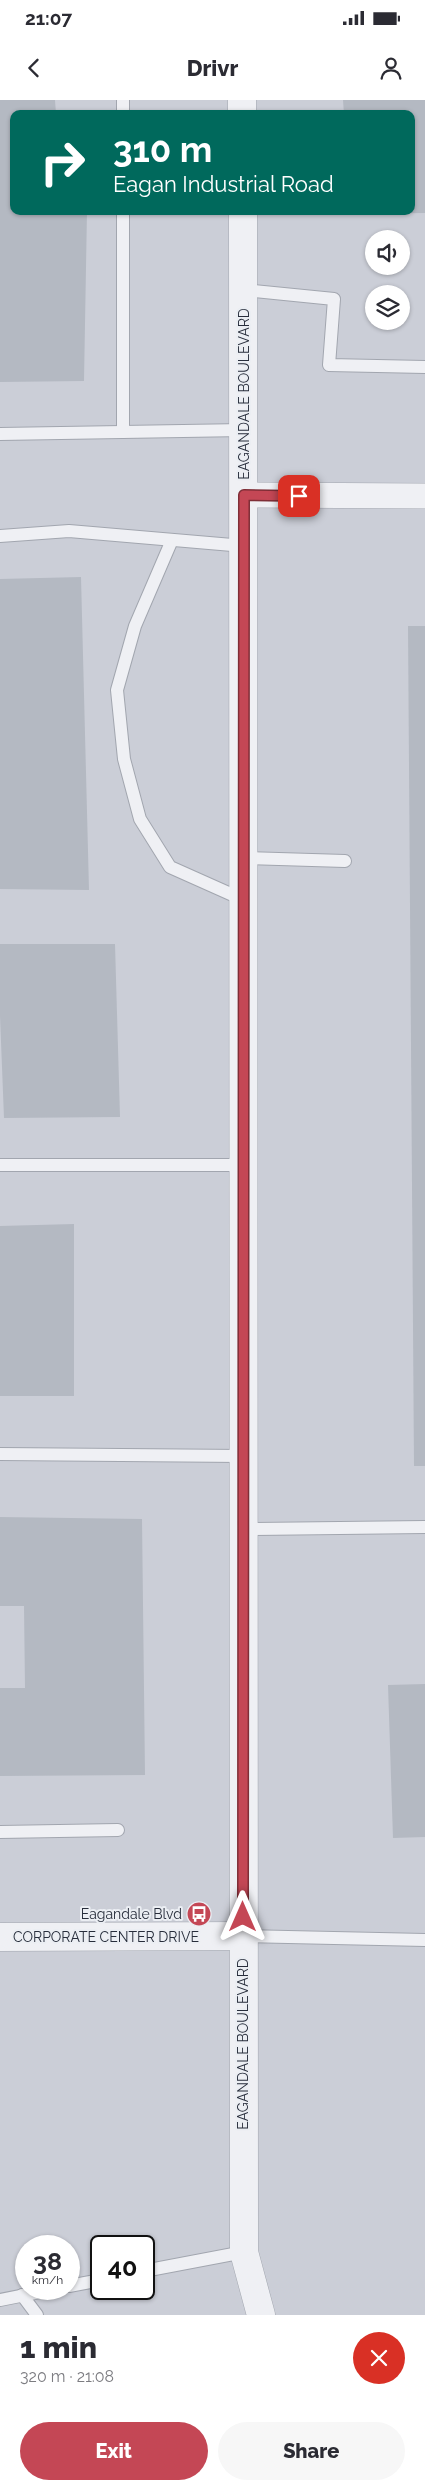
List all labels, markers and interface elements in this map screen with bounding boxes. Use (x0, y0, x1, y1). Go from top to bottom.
text: 21:07 (25, 7, 72, 29)
icon: back (20, 54, 48, 82)
icon: person (377, 54, 405, 82)
text: Drivr (187, 55, 238, 81)
text: 310 m (113, 129, 212, 170)
icon: right (30, 130, 95, 195)
text: Eagan Industrial Road (113, 171, 334, 197)
map controls (365, 230, 410, 330)
button: sound (365, 230, 410, 275)
button: layers (365, 285, 410, 330)
street label: EAGANDALE BOULEVARD (236, 308, 252, 480)
pin (278, 475, 320, 517)
icon: arrive (285, 482, 313, 510)
position arrow (216, 1890, 268, 1942)
bus stop icon: Eagandale Blvd (186, 1901, 212, 1927)
place label: Eagandale Blvd (81, 1906, 182, 1922)
street label: CORPORATE CENTER DRIVE (13, 1929, 199, 1945)
street label: EAGANDALE BOULEVARD (235, 1958, 251, 2130)
speed limit sign: 40 (90, 2235, 155, 2300)
text: 38 (33, 2246, 62, 2276)
text: km/h (32, 2273, 63, 2287)
text: 1 min (20, 2330, 97, 2365)
button: close (353, 2332, 405, 2384)
text: 320 m · 21:08 (20, 2367, 114, 2386)
button: Exit (20, 2422, 208, 2480)
button: Share (218, 2422, 405, 2480)

